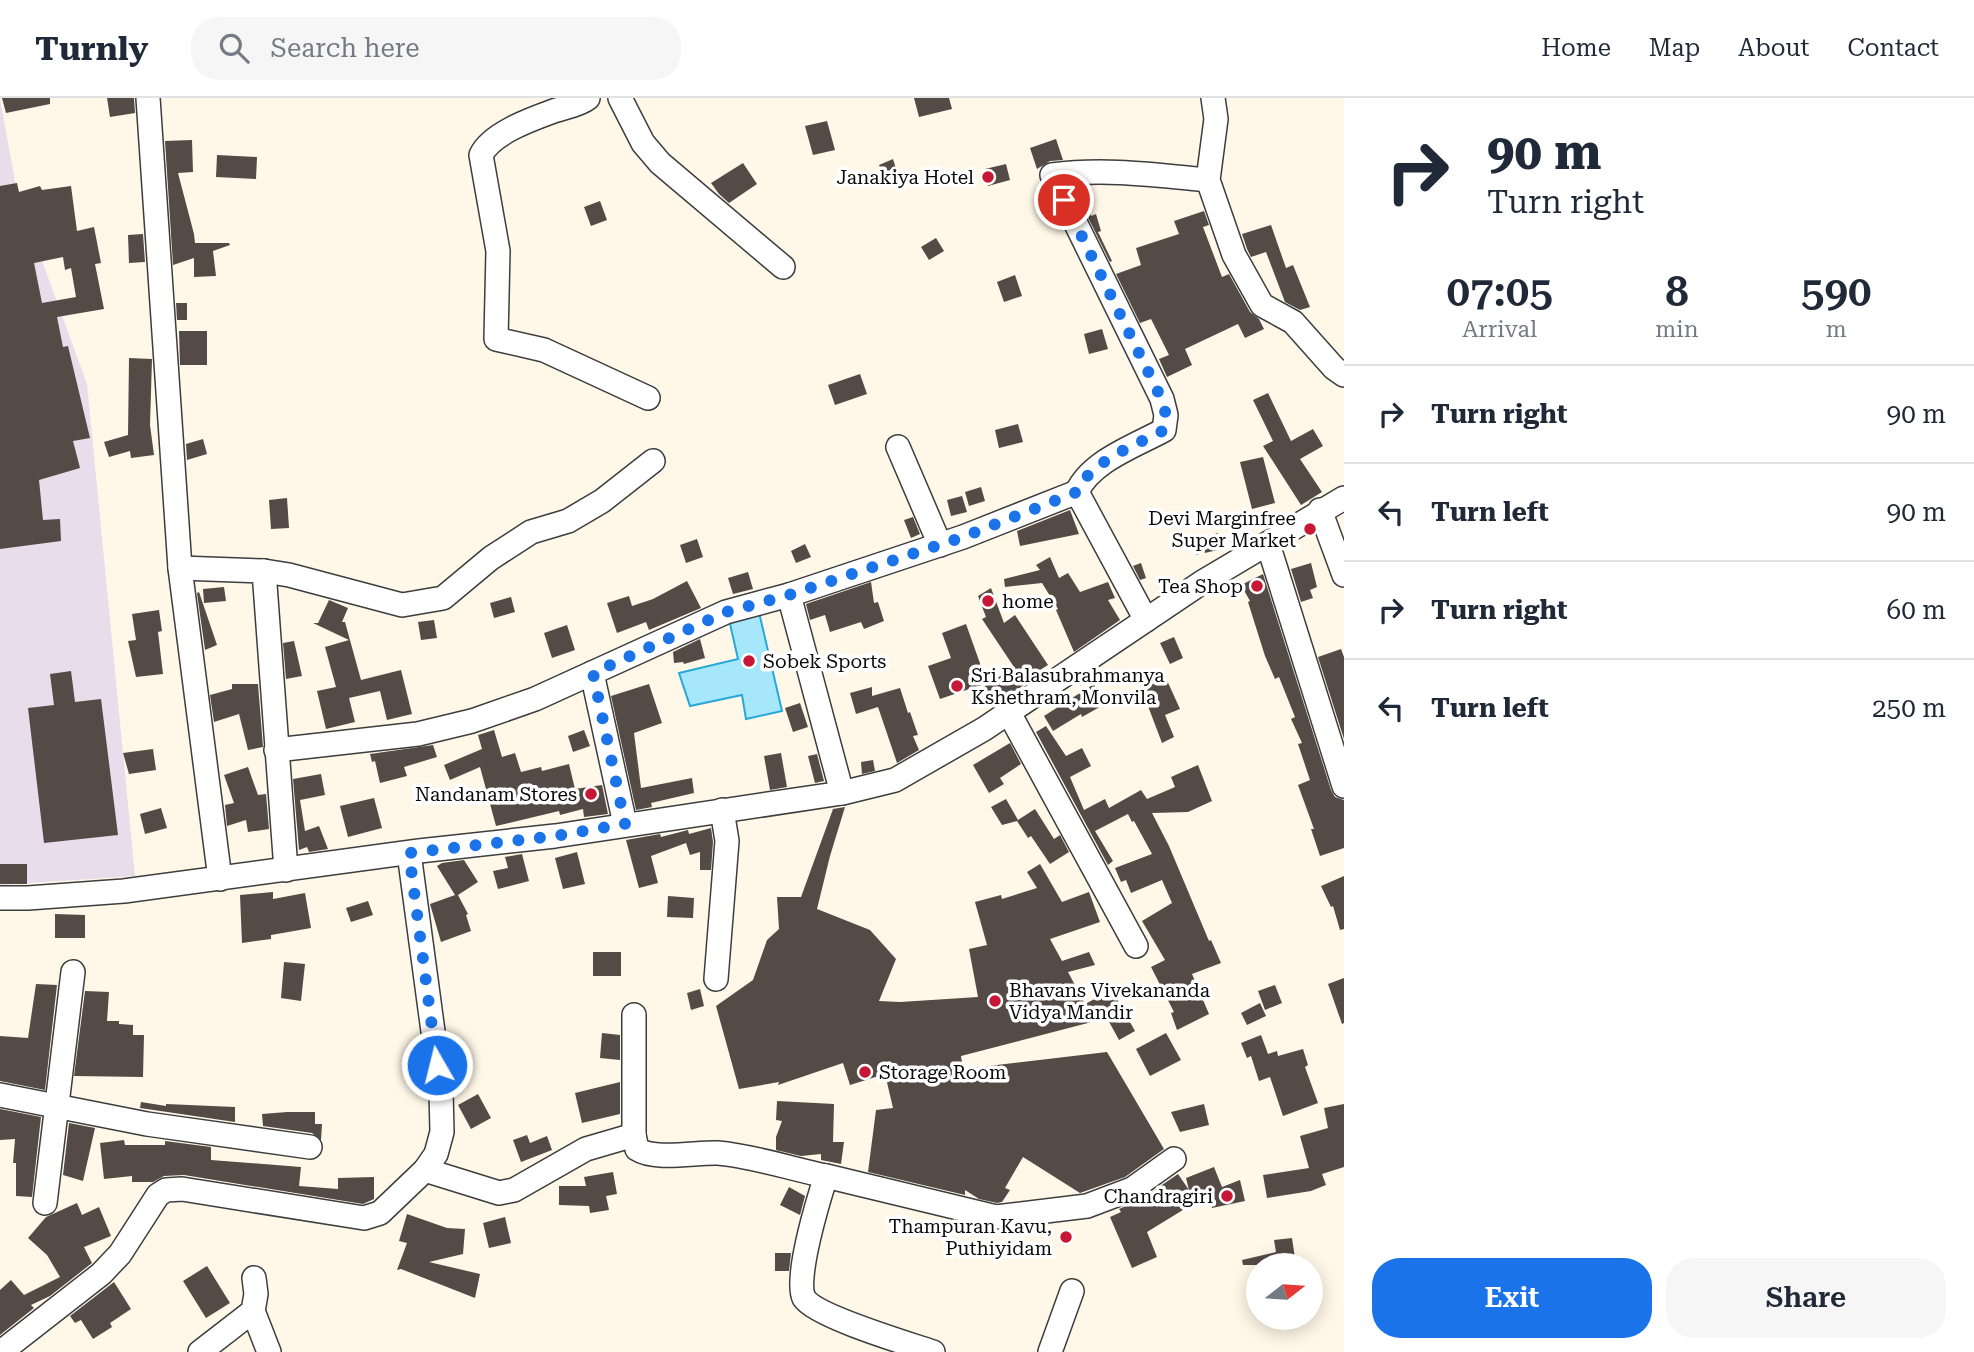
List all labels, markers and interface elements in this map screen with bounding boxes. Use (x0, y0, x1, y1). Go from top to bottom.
search box (191, 17, 681, 80)
text: Turnly (35, 29, 149, 68)
icon: search (215, 29, 253, 67)
text: Search here (271, 33, 419, 63)
text: Home (1541, 34, 1611, 62)
text: Map (1649, 34, 1700, 62)
text: About (1738, 34, 1809, 62)
text: Contact (1847, 34, 1939, 62)
text: 90 m (1487, 124, 1602, 181)
icon: right (1372, 126, 1463, 217)
place label: Janakiya Hotel (837, 166, 974, 189)
marker: Janakiya Hotel (980, 169, 996, 185)
pin (1034, 170, 1094, 230)
icon: arrive (1045, 181, 1083, 219)
text: Turn right (1487, 183, 1644, 221)
text: 07:05 (1446, 267, 1553, 316)
text: 8 (1665, 267, 1689, 316)
text: 590 (1801, 267, 1872, 316)
text: Arrival (1462, 316, 1537, 343)
text: min (1655, 316, 1699, 343)
text: m (1826, 316, 1847, 343)
icon: right (1372, 395, 1410, 433)
text: Turn right (1431, 399, 1567, 429)
text: 90 m (1887, 399, 1946, 429)
icon: left (1372, 493, 1410, 531)
text: Turn left (1431, 497, 1549, 527)
text: 90 m (1887, 497, 1946, 527)
place label: Devi Marginfree Super Market (1148, 507, 1296, 552)
marker: Devi Marginfree Super Market (1302, 521, 1318, 537)
place label: Tea Shop (1158, 575, 1243, 598)
marker: Tea Shop (1249, 578, 1265, 594)
place label: home (1002, 590, 1054, 613)
icon: right (1372, 591, 1410, 629)
marker: home (980, 593, 996, 609)
text: Turn right (1431, 595, 1567, 625)
text: 60 m (1887, 595, 1946, 625)
place label: Sobek Sports (763, 650, 886, 673)
marker: Sobek Sports (741, 653, 757, 669)
place label: Sri Balasubrahmanya Kshethram, Monvila (971, 664, 1165, 709)
marker: Sri Balasubrahmanya Kshethram, Monvila (949, 678, 965, 694)
icon: left (1372, 689, 1410, 727)
text: Turn left (1431, 693, 1549, 723)
text: 250 m (1872, 693, 1946, 723)
place label: Nandanam Stores (415, 783, 577, 806)
marker: Nandanam Stores (583, 786, 599, 802)
place label: Bhavans Vivekananda Vidya Mandir (1009, 979, 1211, 1024)
marker: Bhavans Vivekananda Vidya Mandir (987, 993, 1003, 1009)
position arrow (400, 1028, 474, 1102)
place label: Storage Room (879, 1061, 1006, 1084)
marker: Storage Room (857, 1064, 873, 1080)
place label: Chandragiri (1104, 1185, 1213, 1208)
marker: Chandragiri (1219, 1188, 1235, 1204)
place label: Thampuran Kavu, Puthiyidam (888, 1215, 1052, 1260)
marker: Thampuran Kavu, Puthiyidam (1058, 1229, 1074, 1245)
north arrow (1246, 1253, 1323, 1330)
map controls (1246, 1253, 1323, 1330)
button: Exit (1372, 1258, 1652, 1338)
button: Share (1666, 1258, 1946, 1338)

